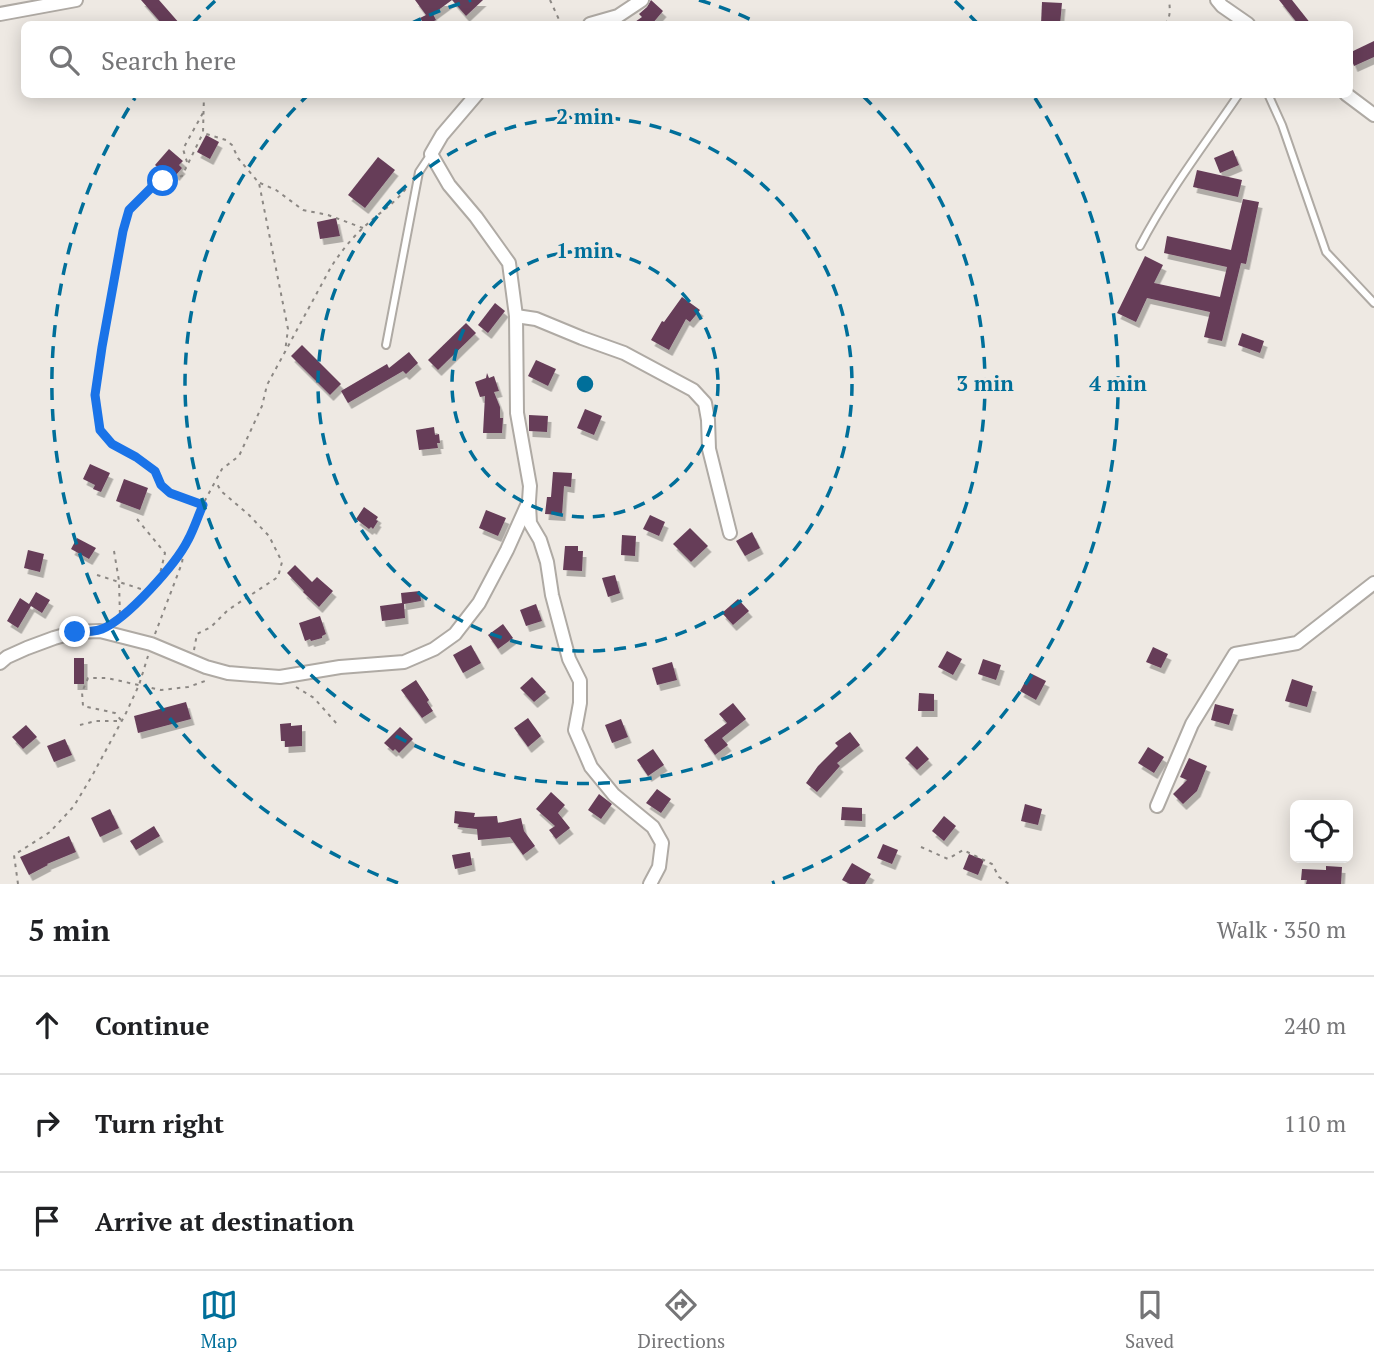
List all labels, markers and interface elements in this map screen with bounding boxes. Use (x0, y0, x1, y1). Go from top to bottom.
search box (21, 21, 1353, 98)
icon: search (45, 41, 83, 79)
text: Search here (101, 43, 236, 77)
text: 2 min (556, 102, 614, 130)
route start (147, 165, 178, 196)
text: 1 min (556, 236, 614, 264)
text: 3 min (956, 369, 1014, 397)
text: 4 min (1089, 369, 1147, 397)
centre of rings (573, 372, 597, 396)
route end (59, 616, 90, 647)
map controls (1290, 800, 1353, 863)
button: locate (1290, 800, 1353, 863)
text: 5 min (28, 910, 110, 950)
text: Walk · 350 m (1217, 914, 1346, 945)
icon: ahead (28, 1006, 66, 1044)
text: Continue (95, 1008, 209, 1042)
text: 240 m (1284, 1010, 1346, 1041)
icon: right (28, 1104, 66, 1142)
text: Turn right (95, 1106, 224, 1140)
text: 110 m (1284, 1108, 1346, 1139)
icon: arrive (28, 1202, 66, 1240)
text: Arrive at destination (95, 1204, 354, 1238)
tab: Map (200, 1286, 238, 1353)
tab: Directions (638, 1286, 725, 1353)
tab: Saved (1125, 1286, 1174, 1353)

